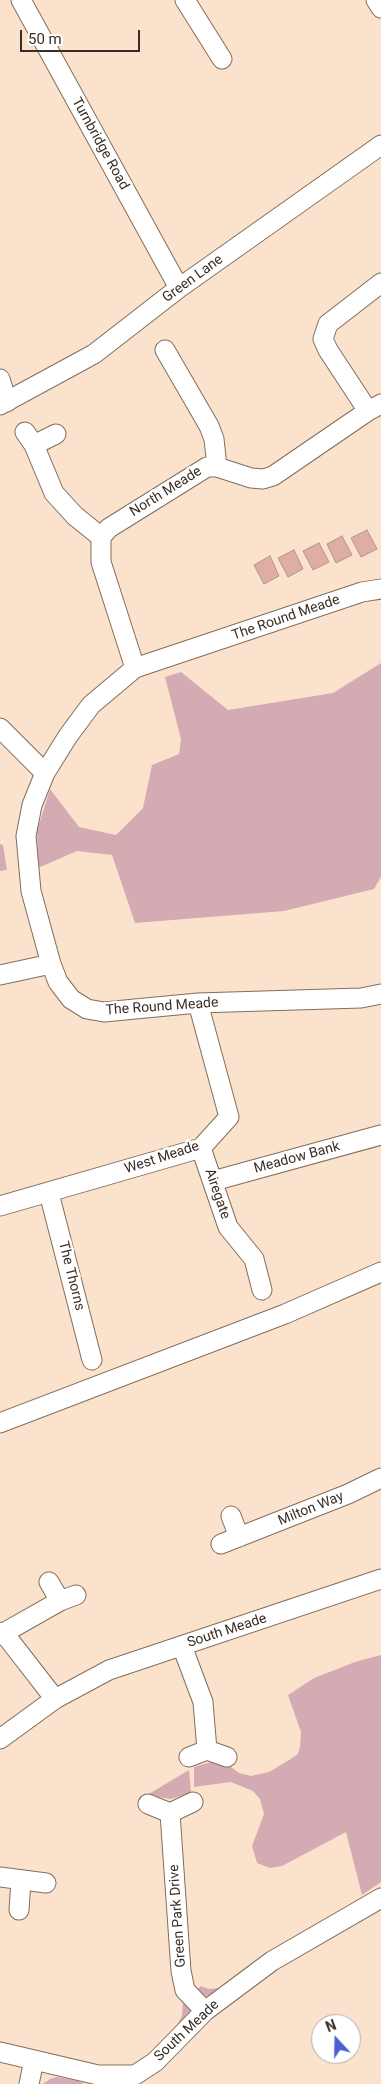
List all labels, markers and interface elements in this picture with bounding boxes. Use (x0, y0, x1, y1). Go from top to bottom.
scale bar (22, 20, 142, 52)
text: 50 m (28, 30, 62, 48)
street label: Turnbridge Road (68, 95, 132, 193)
street label: Green Lane (160, 251, 226, 307)
street label: North Meade (127, 463, 205, 521)
street label: The Round Meade (230, 592, 342, 644)
street label: The Round Meade (105, 995, 219, 1019)
street label: West Meade (123, 1138, 201, 1178)
street label: Meadow Bank (252, 1138, 342, 1178)
street label: Airegate (201, 1167, 233, 1221)
street label: The Thorns (54, 1240, 88, 1312)
street label: Milton Way (276, 1488, 346, 1530)
street label: South Meade (185, 1610, 269, 1652)
street label: Green Park Drive (166, 1864, 190, 1968)
street label: South Meade (151, 1997, 223, 2065)
north arrow (311, 2014, 361, 2064)
text: N (323, 2017, 338, 2035)

